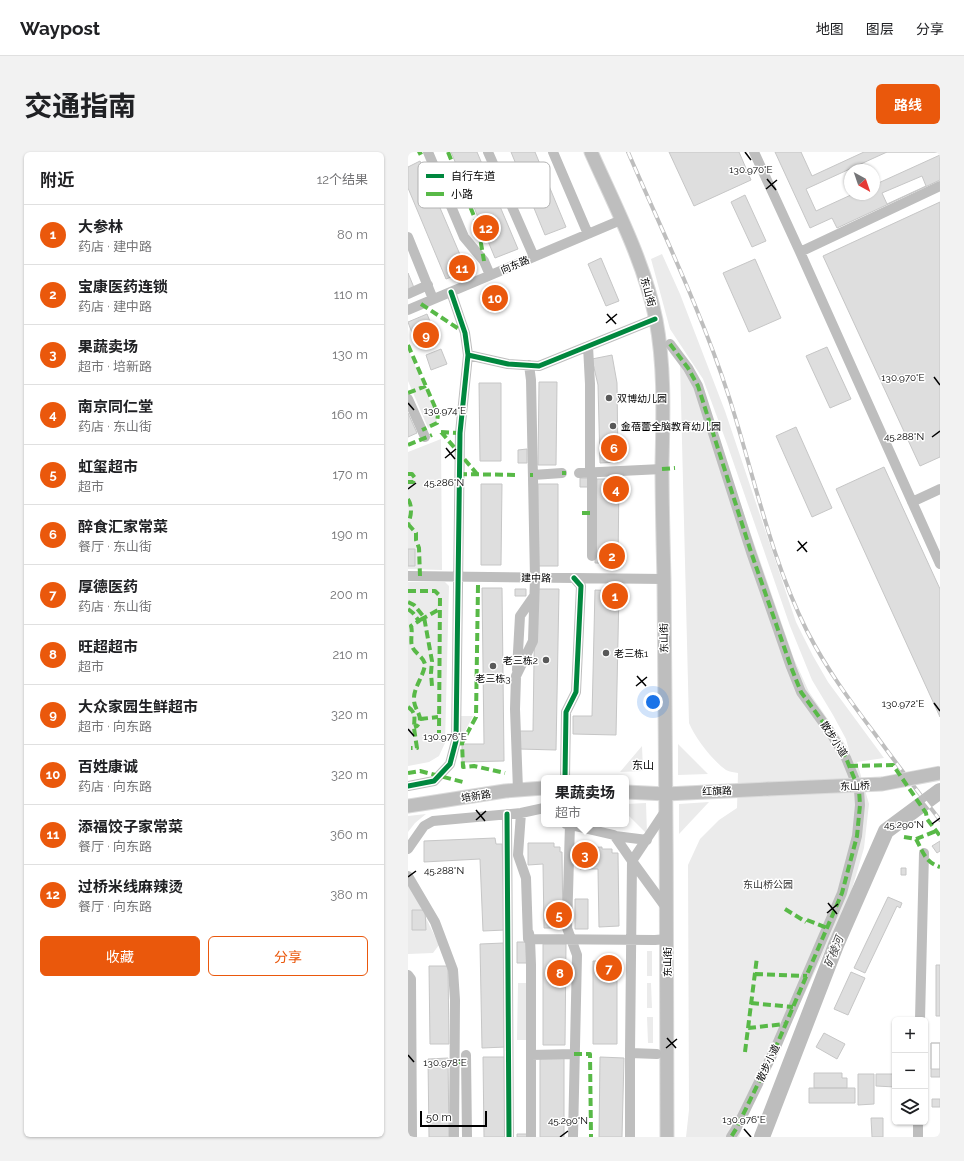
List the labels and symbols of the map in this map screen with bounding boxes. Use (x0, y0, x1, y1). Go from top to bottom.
legend (418, 162, 550, 208)
text: 130.970°E (729, 164, 773, 175)
north arrow (844, 164, 880, 200)
text: 自行车道 (451, 170, 495, 183)
text: 小路 (451, 188, 473, 201)
pin: 12 (473, 213, 499, 243)
pin: 11 (449, 253, 475, 283)
street label: 向东路 (499, 254, 531, 276)
street label: 东山街 (639, 276, 657, 308)
pin: 10 (482, 283, 508, 313)
pin: 9 (413, 320, 439, 350)
text: 130.970°E (881, 372, 925, 383)
marker: 双博幼儿园 (604, 393, 614, 403)
place label: 双博幼儿园 (617, 393, 667, 404)
text: 130.974°E (424, 405, 466, 416)
marker: 金蓓蕾全脑教育幼儿园 (608, 421, 618, 431)
place label: 金蓓蕾全脑教育幼儿园 (621, 421, 721, 432)
text: 45.288°N (884, 431, 924, 442)
pin: 6 (601, 433, 627, 463)
pin: 4 (603, 474, 629, 504)
text: 45.286°N (424, 477, 464, 488)
pin: 2 (599, 541, 625, 571)
street label: 建中路 (521, 572, 551, 584)
pin: 1 (602, 581, 628, 611)
street label: 东山街 (658, 623, 670, 653)
marker: 老三栋1 (601, 648, 611, 658)
place label: 老三栋1 (614, 648, 649, 659)
place label: 老三栋2 (503, 655, 538, 666)
marker: 老三栋2 (541, 655, 551, 665)
marker: 老三栋3 (488, 661, 498, 671)
place label: 老三栋3 (475, 673, 511, 684)
your location (643, 692, 663, 712)
text: 130.972°E (882, 698, 924, 709)
street label: 散步小道 (818, 719, 850, 759)
text: 130.976°E (423, 731, 467, 742)
district label: 东山 (632, 759, 654, 772)
street label: 东山桥 (840, 780, 870, 792)
street label: 红旗路 (702, 785, 732, 797)
street label: 培新路 (460, 788, 492, 804)
text: 45.290°N (884, 819, 924, 830)
pin: 3 (572, 840, 598, 870)
text: 45.288°N (424, 865, 464, 876)
park label: 东山桥公园 (743, 879, 793, 890)
pin: 5 (546, 900, 572, 930)
water label: 矿棱河 (822, 932, 847, 970)
street label: 东山街 (662, 947, 673, 977)
pin: 7 (596, 953, 622, 983)
pin: 8 (547, 958, 573, 988)
street label: 散步小道 (755, 1043, 781, 1083)
text: 130.978°E (423, 1057, 467, 1068)
scale bar (420, 1109, 487, 1128)
text: 130.976°E (722, 1114, 766, 1125)
text: 45.290°N (548, 1115, 588, 1126)

